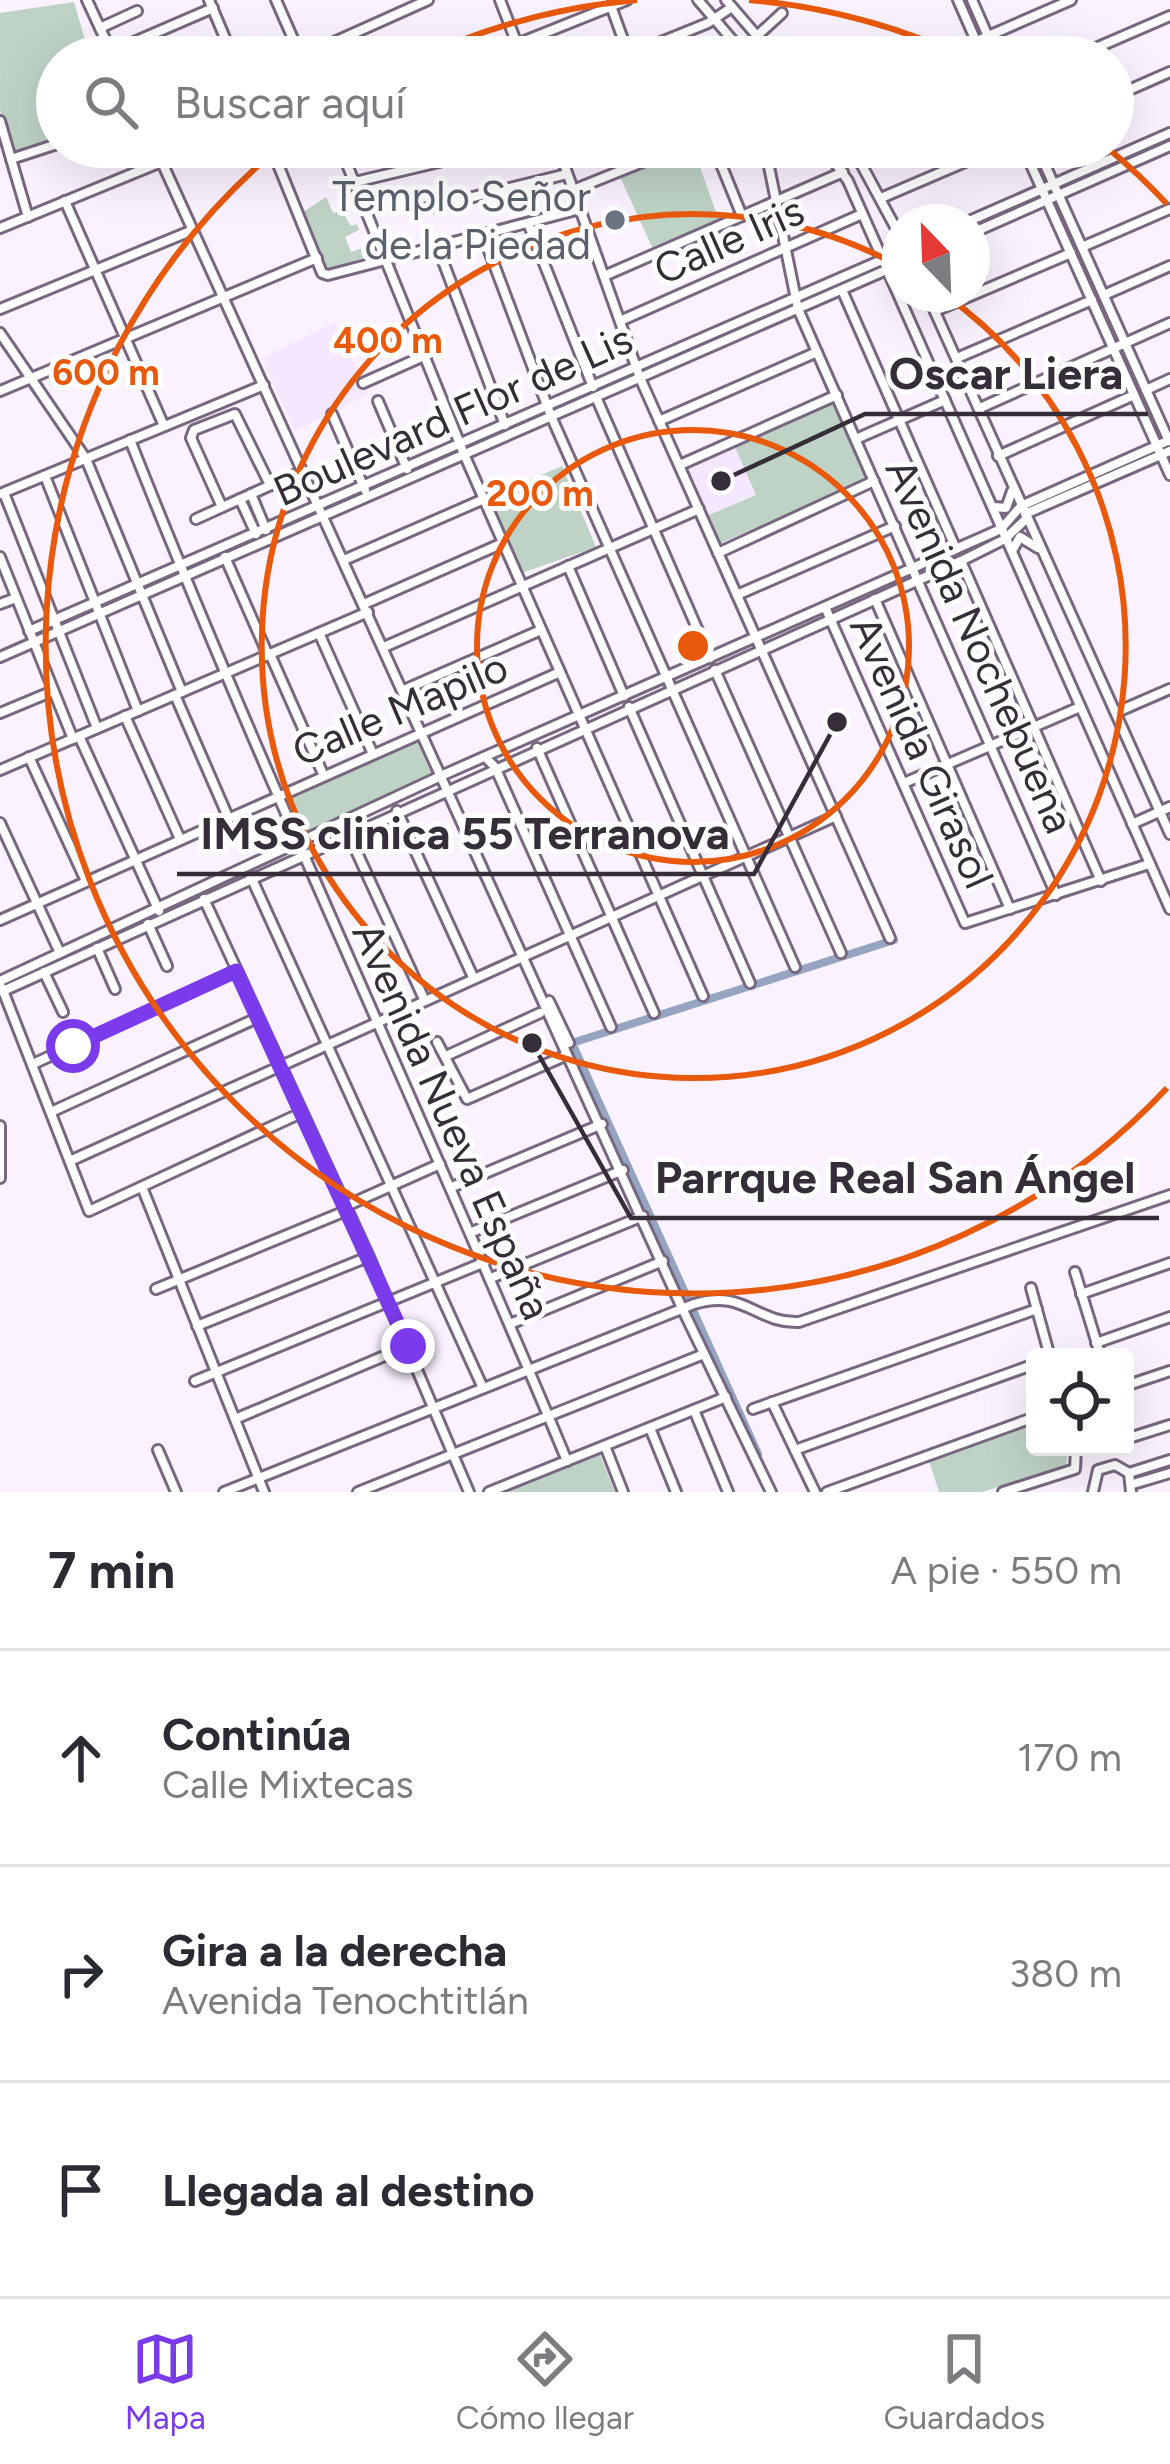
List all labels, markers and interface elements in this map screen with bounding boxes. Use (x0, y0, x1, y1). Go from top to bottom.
search box (36, 36, 1134, 168)
icon: search (78, 69, 144, 135)
text: Buscar aquí (174, 75, 406, 129)
place label: Templo Señor de la Piedad (332, 171, 591, 270)
street label: Calle Iris (646, 184, 812, 296)
north arrow (882, 204, 990, 312)
marker: Templo Señor de la Piedad (602, 207, 628, 233)
street label: Boulevard Flor de Lis (266, 313, 640, 517)
text: 400 m (333, 319, 443, 362)
callout: Oscar Liera (865, 333, 1148, 414)
text: Oscar Liera (889, 346, 1123, 400)
text: 600 m (52, 351, 160, 394)
street label: Avenida Nochebuena (875, 451, 1085, 841)
text: 200 m (486, 472, 594, 515)
street label: Avenida Girasol (839, 608, 1005, 896)
centre of rings (672, 625, 714, 667)
street label: Calle Mapilo (285, 641, 515, 777)
callout: IMSS clinica 55 Terranova (177, 793, 754, 874)
text: IMSS clinica 55 Terranova (200, 806, 730, 860)
street label: Avenida Nueva España (341, 915, 563, 1327)
route start (46, 1019, 100, 1073)
callout: Parrque Real San Ángel (631, 1137, 1159, 1218)
text: Parrque Real San Ángel (655, 1150, 1135, 1204)
route end (381, 1319, 435, 1373)
map controls (1026, 1348, 1134, 1456)
button: locate (1026, 1348, 1134, 1456)
text: 7 min (48, 1540, 175, 1601)
text: A pie · 550 m (891, 1547, 1122, 1594)
text: Continúa (162, 1707, 351, 1761)
icon: ahead (48, 1725, 114, 1791)
text: 170 m (1017, 1734, 1122, 1781)
text: Calle Mixtecas (162, 1761, 414, 1808)
text: Gira a la derecha (162, 1923, 507, 1977)
icon: right (48, 1941, 114, 2007)
text: 380 m (1009, 1950, 1122, 1997)
text: Avenida Tenochtitlán (162, 1977, 529, 2024)
icon: arrive (48, 2157, 114, 2223)
text: Llegada al destino (162, 2163, 535, 2217)
tab: Mapa (125, 2326, 206, 2437)
tab: Cómo llegar (456, 2326, 634, 2437)
tab: Guardados (884, 2326, 1045, 2437)

